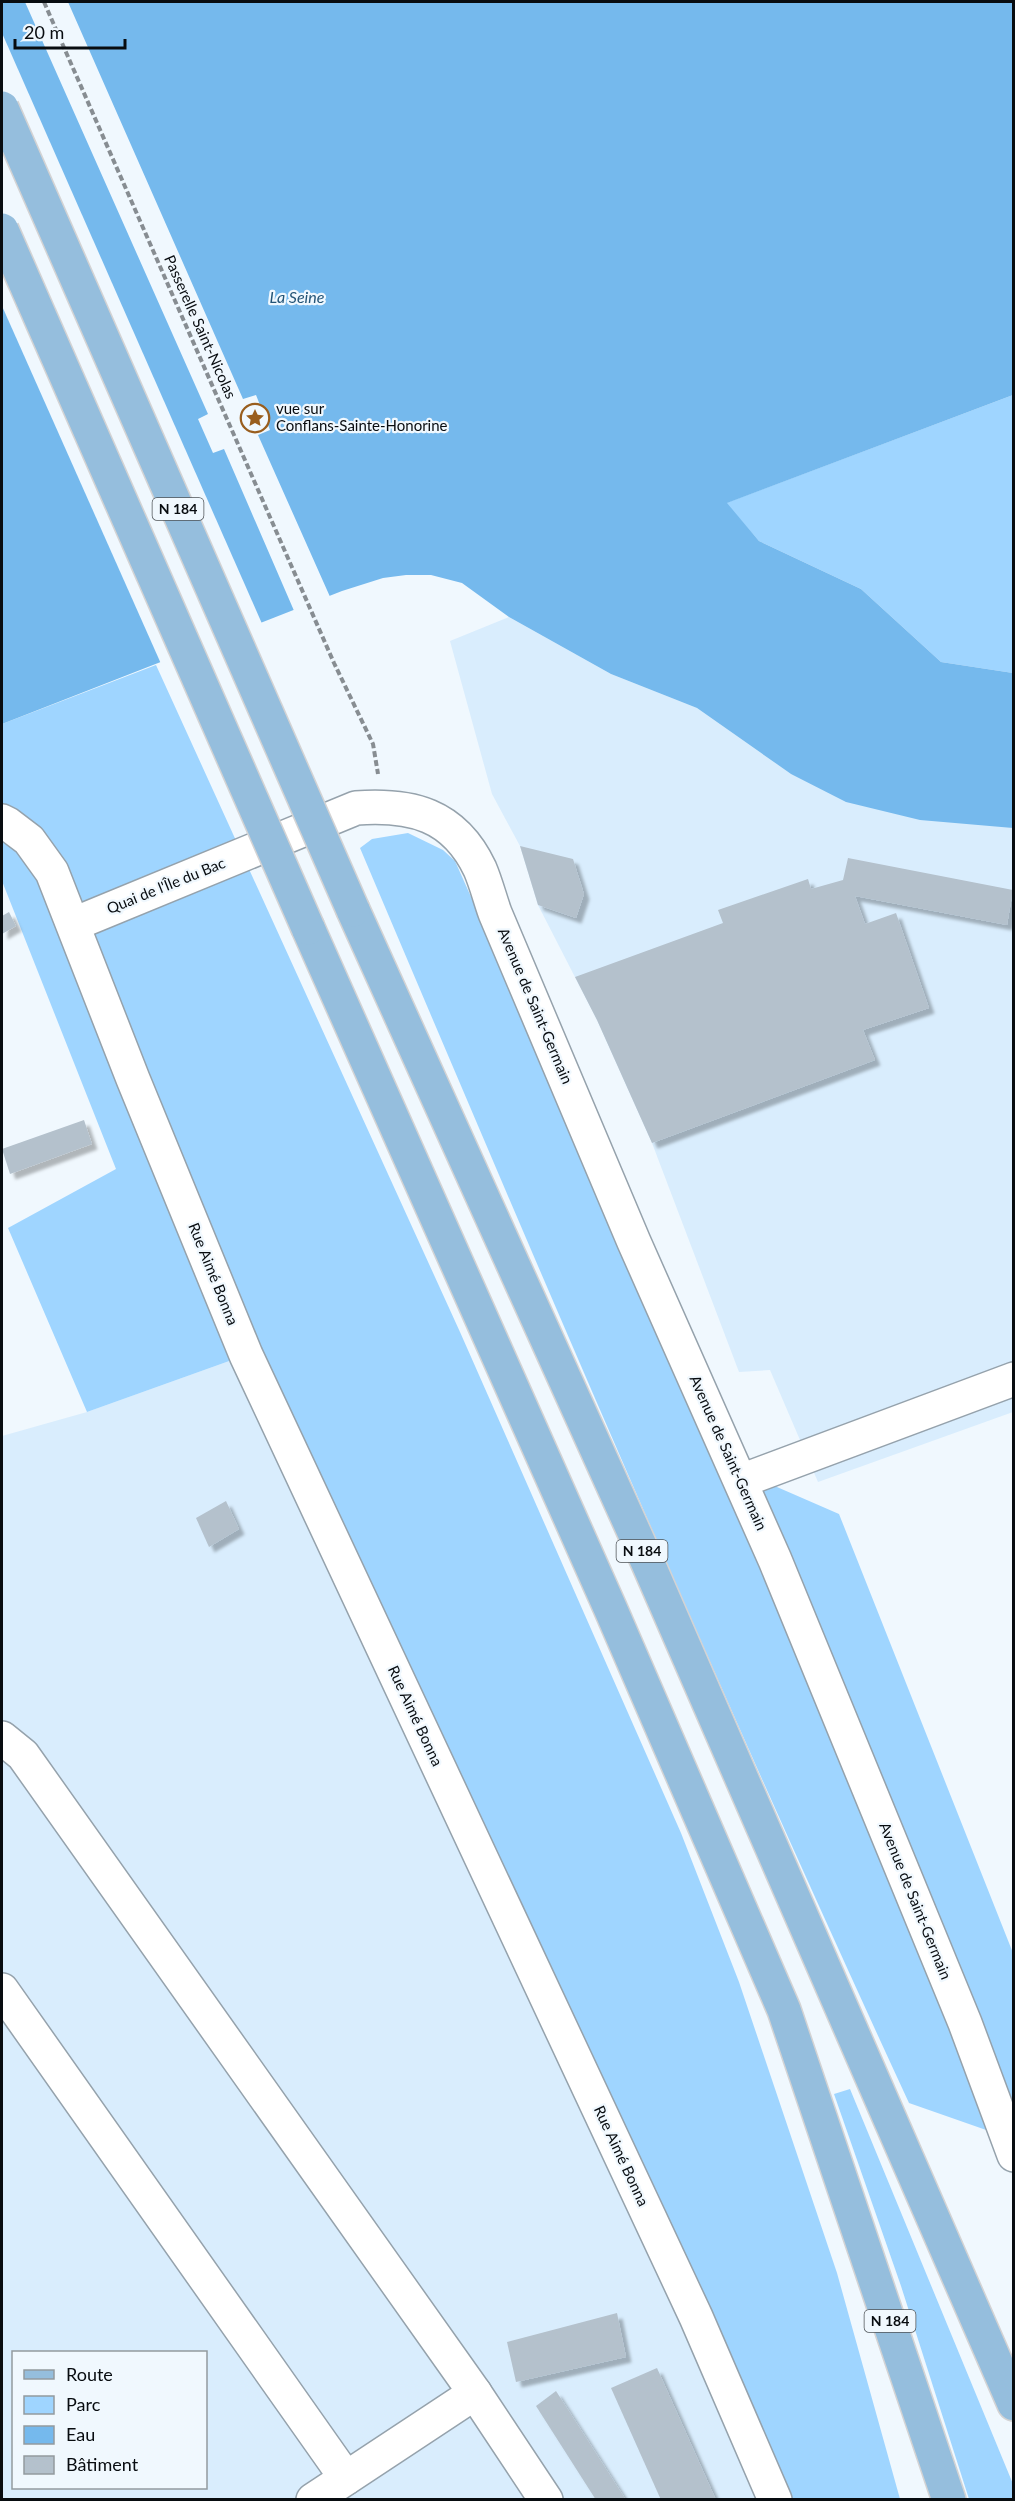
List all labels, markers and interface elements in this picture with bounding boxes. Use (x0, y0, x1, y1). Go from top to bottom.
scale bar (15, 12, 124, 50)
text: 20 m (24, 21, 64, 43)
street label: Passerelle Saint-Nicolas (161, 252, 241, 401)
water label: La Seine (270, 287, 325, 306)
place label: vue sur Conflans-Sainte-Honorine (276, 399, 448, 434)
place icon: vue sur Conflans-Sainte-Honorine (239, 402, 271, 434)
road number: N 184 (152, 498, 204, 520)
street label: Quai de l'Île du Bac (104, 853, 227, 917)
street label: Avenue de Saint-Germain (495, 925, 577, 1086)
street label: Rue Aimé Bonna (185, 1220, 243, 1327)
street label: Avenue de Saint-Germain (687, 1372, 771, 1533)
road number: N 184 (616, 1540, 668, 1562)
street label: Rue Aimé Bonna (385, 1662, 447, 1769)
street label: Avenue de Saint-Germain (876, 1819, 956, 1982)
street label: Rue Aimé Bonna (591, 2102, 653, 2209)
road number: N 184 (864, 2310, 916, 2332)
legend (12, 2351, 207, 2489)
text: Route (66, 2363, 113, 2385)
text: Parc (66, 2393, 101, 2415)
text: Eau (66, 2423, 95, 2445)
text: Bâtiment (66, 2453, 139, 2475)

